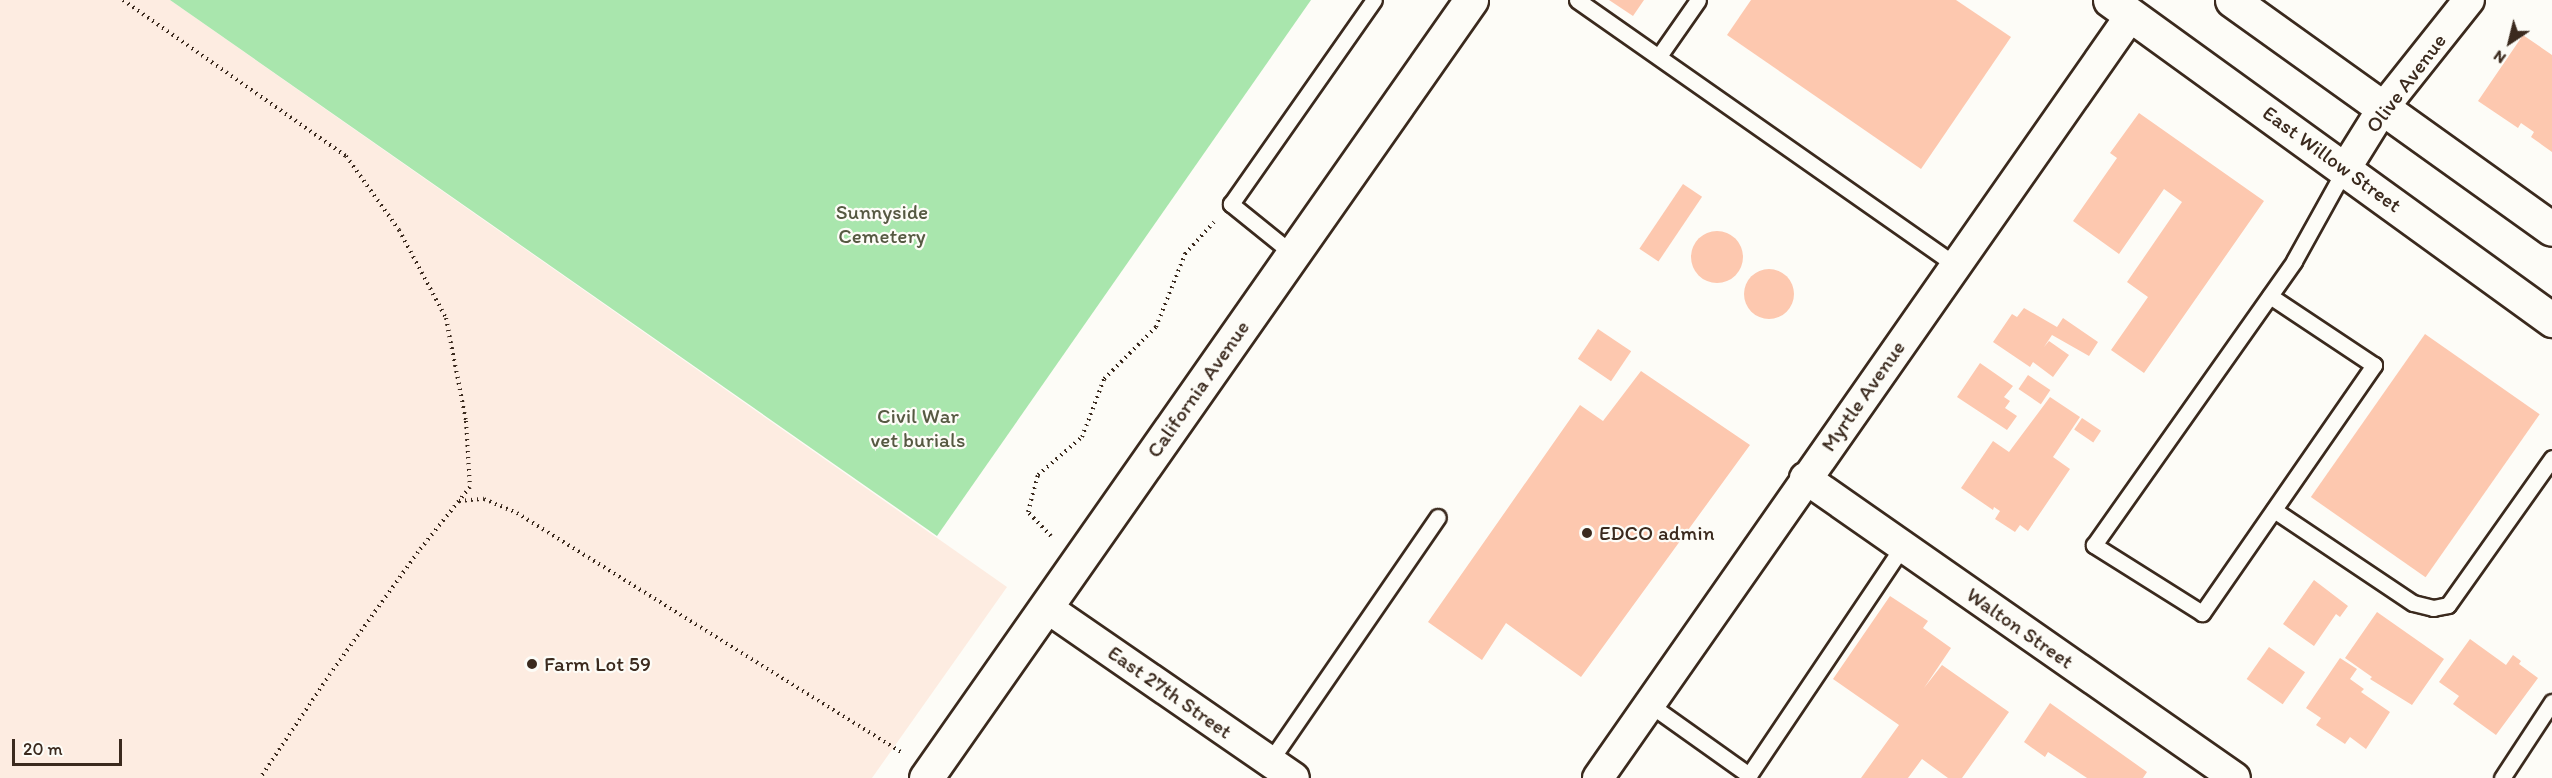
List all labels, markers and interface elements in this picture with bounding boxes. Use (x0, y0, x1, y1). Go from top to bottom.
north arrow (2480, 12, 2540, 72)
street label: Olive Avenue (2361, 29, 2451, 137)
text: N (2490, 46, 2509, 68)
street label: East Willow Street (2258, 100, 2406, 218)
park label: Sunnyside Cemetery (836, 199, 928, 249)
street label: California Avenue (1142, 316, 1254, 462)
street label: Myrtle Avenue (1816, 336, 1910, 456)
park label: Civil War vet burials (871, 403, 965, 453)
place label: EDCO admin (1599, 520, 1715, 546)
marker: EDCO admin (1580, 526, 1594, 540)
street label: Walton Street (1962, 582, 2078, 674)
street label: East 27th Street (1103, 640, 1237, 744)
place label: Farm Lot 59 (544, 651, 651, 677)
marker: Farm Lot 59 (525, 657, 539, 671)
scale bar (15, 727, 124, 765)
text: 20 m (23, 738, 63, 760)

